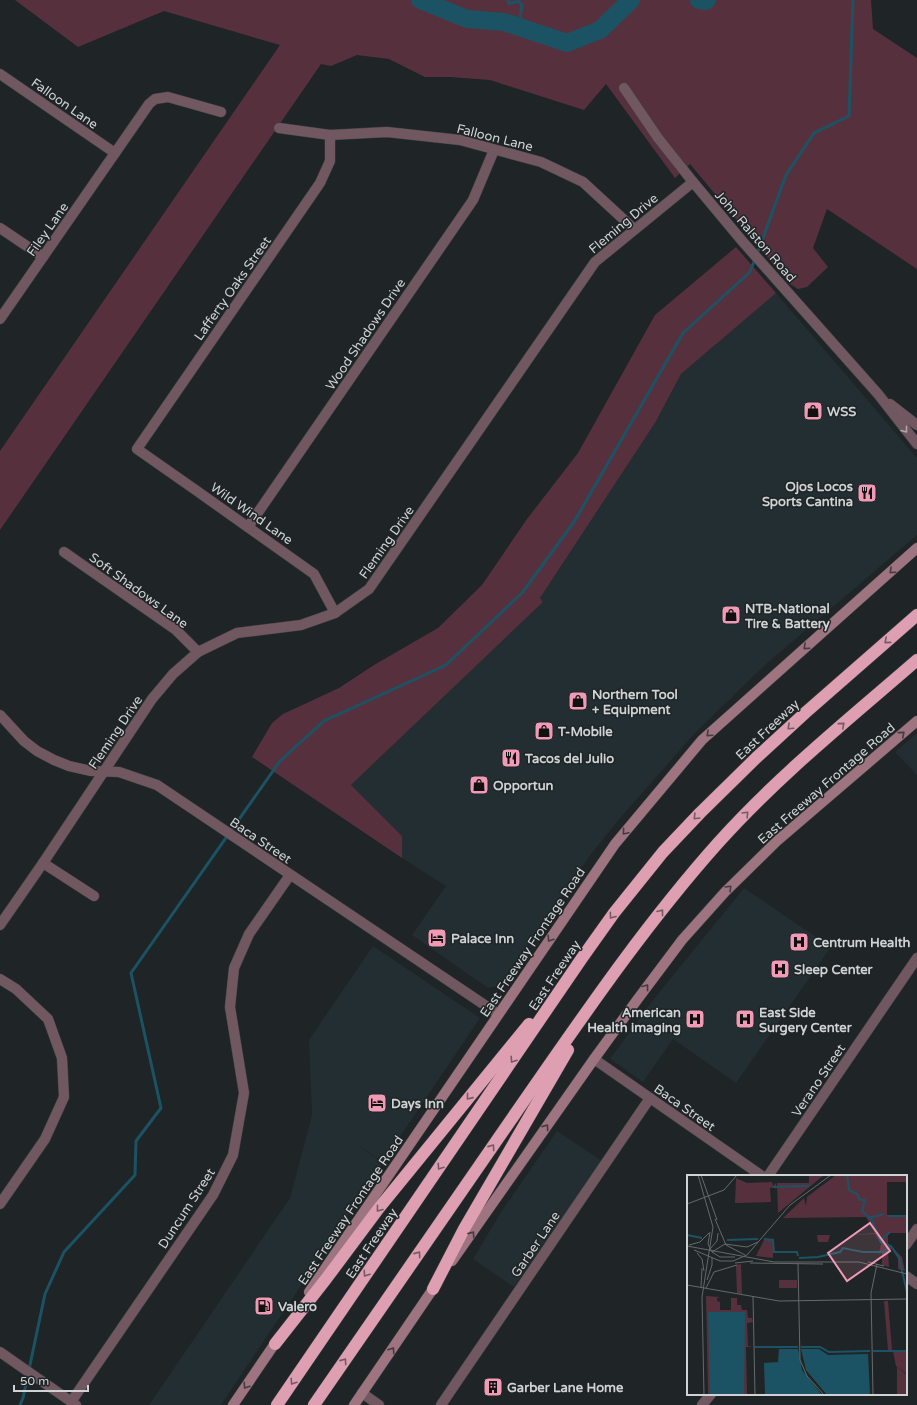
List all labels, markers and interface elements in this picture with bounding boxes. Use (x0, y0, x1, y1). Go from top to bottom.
street label: Falloon Lane (28, 75, 101, 133)
street label: Falloon Lane (455, 121, 534, 155)
street label: John Ralston Road (711, 188, 799, 286)
street label: Fleming Drive (586, 190, 661, 257)
street label: Filey Lane (23, 200, 72, 260)
street label: Lafferty Oaks Street (191, 233, 275, 344)
street label: Wood Shadows Drive (323, 276, 409, 393)
shop icon: WSS (802, 400, 824, 422)
place label: WSS (827, 404, 856, 420)
one-way arrow (901, 426, 908, 433)
street label: Wild Wind Lane (207, 479, 296, 548)
place label: Ojos Locos Sports Cantina (762, 479, 853, 510)
restaurant icon: Ojos Locos Sports Cantina (856, 482, 878, 504)
street label: Fleming Drive (356, 503, 418, 582)
street label: Soft Shadows Lane (86, 550, 191, 632)
one-way arrow (889, 566, 897, 573)
place label: NTB-National Tire & Battery (744, 601, 830, 632)
shop icon: NTB-National Tire & Battery (720, 604, 742, 626)
one-way arrow (885, 636, 892, 643)
one-way arrow (803, 642, 811, 650)
place label: Northern Tool + Equipment (592, 687, 678, 718)
shop icon: Northern Tool + Equipment (567, 690, 589, 712)
street label: Fleming Drive (85, 693, 146, 772)
street label: East Freeway (732, 696, 803, 763)
shop icon: T-Mobile (533, 720, 555, 742)
street label: East Freeway Frontage Road (755, 720, 899, 848)
one-way arrow (787, 722, 795, 729)
one-way arrow (837, 723, 844, 730)
place label: T-Mobile (557, 724, 613, 740)
one-way arrow (706, 729, 714, 736)
one-way arrow (898, 731, 905, 738)
restaurant icon: Tacos del Julio (500, 747, 522, 769)
place label: Tacos del Julio (524, 751, 614, 767)
shop icon: Opportun (468, 774, 490, 796)
place label: Opportun (493, 778, 554, 794)
one-way arrow (742, 811, 749, 819)
one-way arrow (693, 812, 701, 820)
street label: Baca Street (226, 814, 294, 867)
one-way arrow (622, 828, 629, 835)
street label: East Freeway Frontage Road (476, 864, 588, 1020)
one-way arrow (724, 885, 732, 893)
one-way arrow (656, 909, 663, 916)
one-way arrow (609, 912, 617, 919)
hotel icon: Palace Inn (426, 927, 448, 949)
place label: Palace Inn (451, 931, 514, 947)
hospital icon: Centrum Health (788, 931, 810, 953)
one-way arrow (547, 935, 555, 942)
place label: Centrum Health (813, 935, 911, 951)
street label: East Freeway (525, 937, 583, 1013)
hospital icon: Sleep Center (769, 958, 791, 980)
place label: Sleep Center (794, 962, 874, 978)
one-way arrow (642, 985, 649, 992)
place label: American Health imaging (587, 1005, 681, 1036)
place label: East Side Surgery Center (759, 1005, 853, 1036)
hospital icon: American Health imaging (684, 1008, 706, 1030)
hospital icon: East Side Surgery Center (734, 1008, 756, 1030)
street label: Verano Street (789, 1041, 849, 1120)
one-way arrow (510, 1056, 518, 1063)
street label: Baca Street (651, 1081, 718, 1135)
hotel icon: Days Inn (366, 1092, 388, 1114)
one-way arrow (467, 1093, 474, 1100)
place label: Days Inn (391, 1096, 444, 1112)
one-way arrow (541, 1125, 548, 1132)
street label: East Freeway Frontage Road (294, 1132, 406, 1288)
one-way arrow (487, 1144, 495, 1151)
one-way arrow (437, 1163, 444, 1170)
street label: Duncum Street (155, 1165, 219, 1252)
inset map (687, 1175, 907, 1395)
street label: East Freeway (342, 1205, 400, 1281)
one-way arrow (376, 1205, 383, 1212)
street label: Garber Lane (508, 1209, 564, 1281)
one-way arrow (467, 1231, 475, 1238)
one-way arrow (413, 1252, 420, 1259)
one-way arrow (364, 1270, 371, 1277)
fuel station icon: Valero (253, 1295, 275, 1317)
place label: Valero (278, 1299, 317, 1315)
one-way arrow (387, 1347, 394, 1354)
one-way arrow (339, 1359, 346, 1366)
scale bar (14, 1367, 88, 1393)
text: 50 m (20, 1374, 49, 1388)
building icon: Garber Lane Home (482, 1376, 504, 1398)
one-way arrow (290, 1378, 298, 1385)
place label: Garber Lane Home (507, 1380, 624, 1396)
one-way arrow (243, 1382, 251, 1389)

